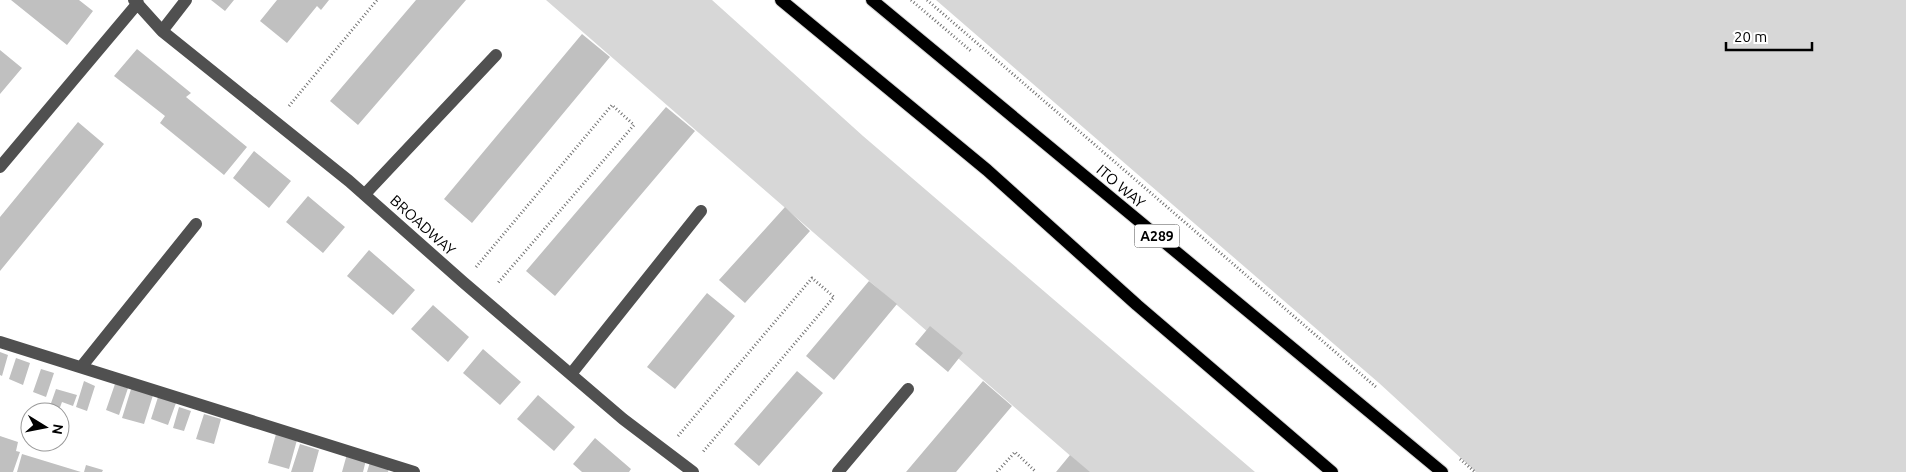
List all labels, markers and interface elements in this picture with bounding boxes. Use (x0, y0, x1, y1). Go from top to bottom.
scale bar (1726, 20, 1812, 52)
text: 20 m (1734, 28, 1767, 45)
street label: ITO WAY (1093, 161, 1149, 211)
street label: BROADWAY (387, 191, 459, 259)
road number: A289 (1134, 225, 1180, 248)
north arrow (20, 402, 70, 452)
text: N (49, 423, 67, 436)

